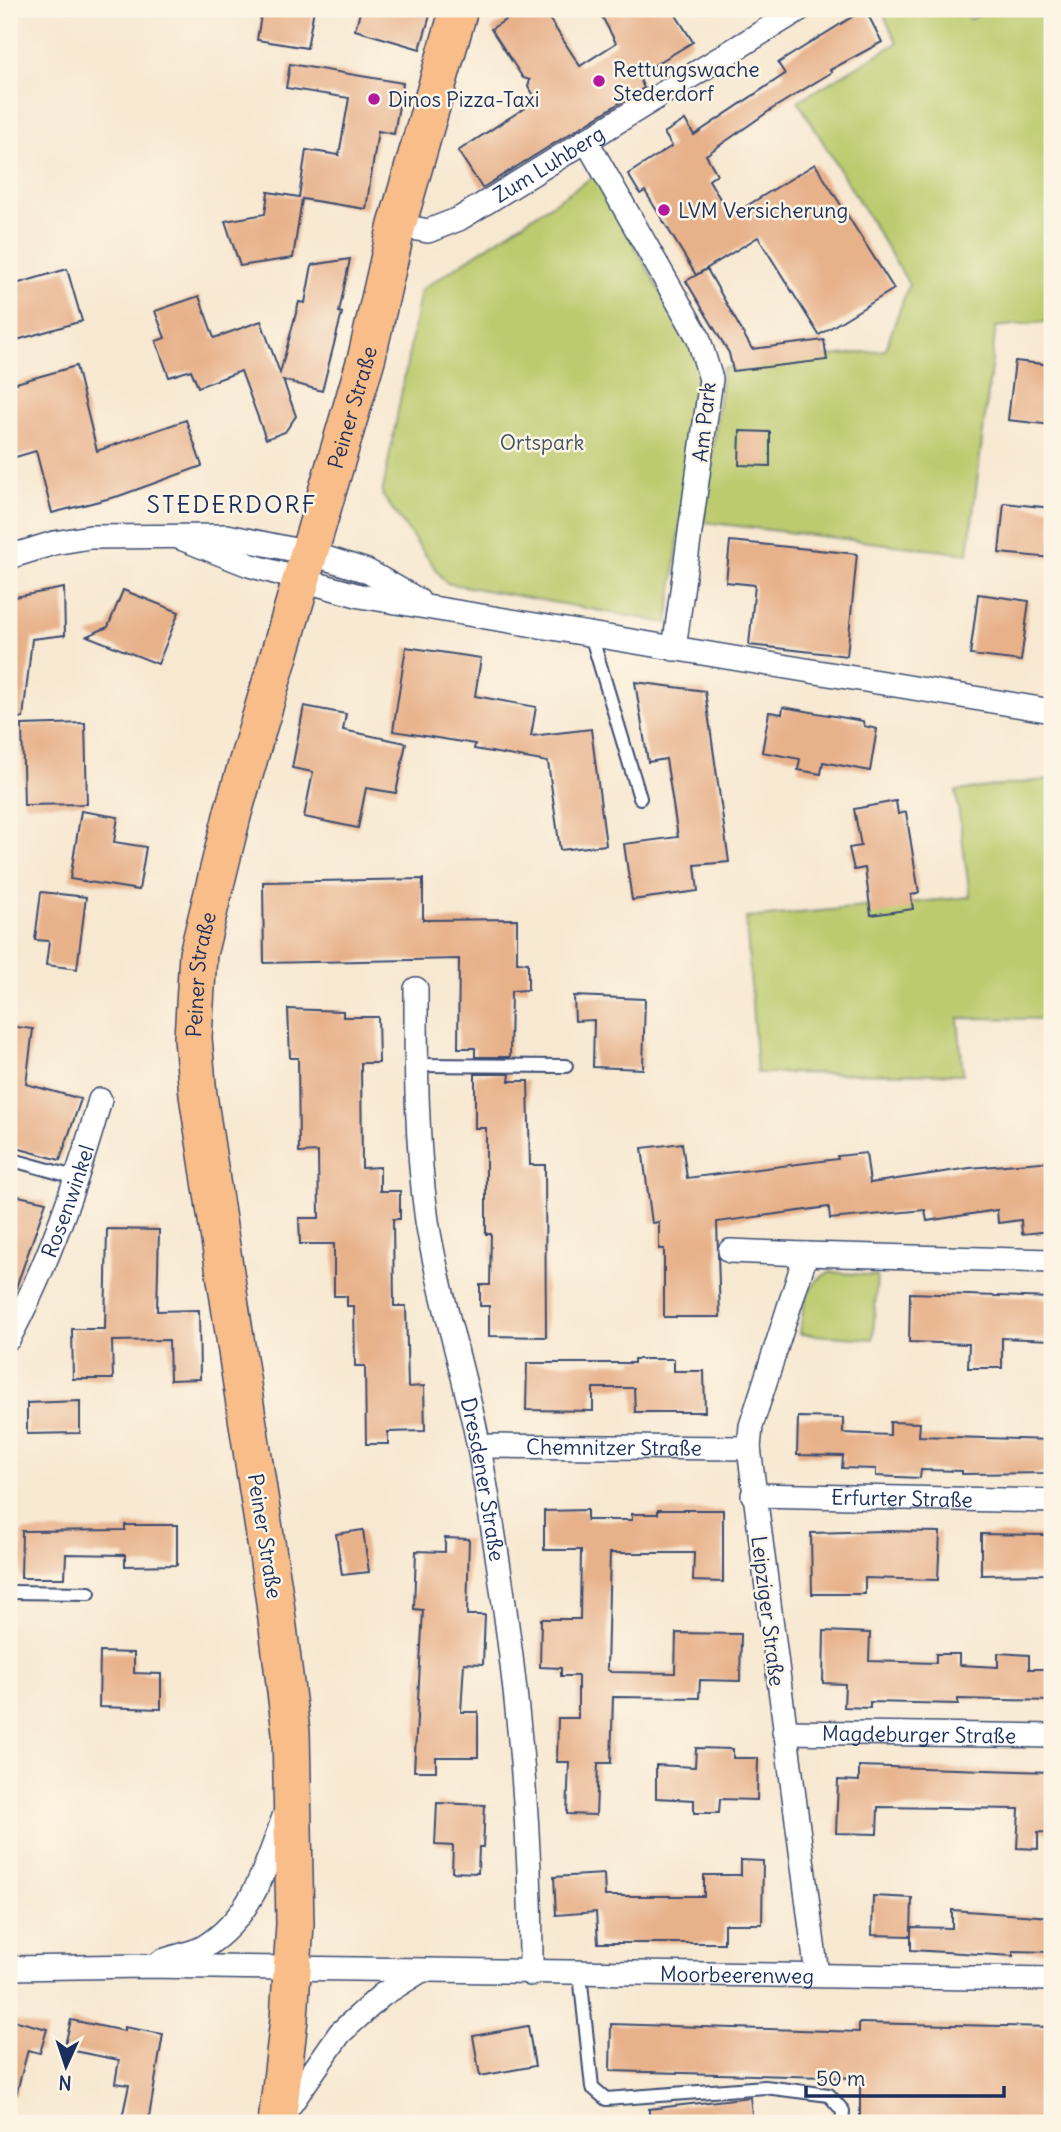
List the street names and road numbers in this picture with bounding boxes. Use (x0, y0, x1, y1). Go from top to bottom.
street label: Zum Luhberg (488, 119, 609, 208)
street label: Peiner Straße (321, 344, 382, 472)
street label: Am Park (686, 381, 722, 463)
street label: Peiner Straße (180, 909, 221, 1038)
street label: Rosenwinkel (35, 1141, 100, 1262)
street label: Dresdener Straße (455, 1395, 511, 1563)
street label: Chemnitzer Straße (526, 1433, 702, 1461)
street label: Peiner Straße (242, 1471, 288, 1601)
street label: Erfurter Straße (831, 1483, 973, 1513)
street label: Leipziger Straße (745, 1534, 791, 1688)
street label: Magdeburger Straße (822, 1719, 1016, 1749)
street label: Moorbeerenweg (660, 1960, 814, 1989)

